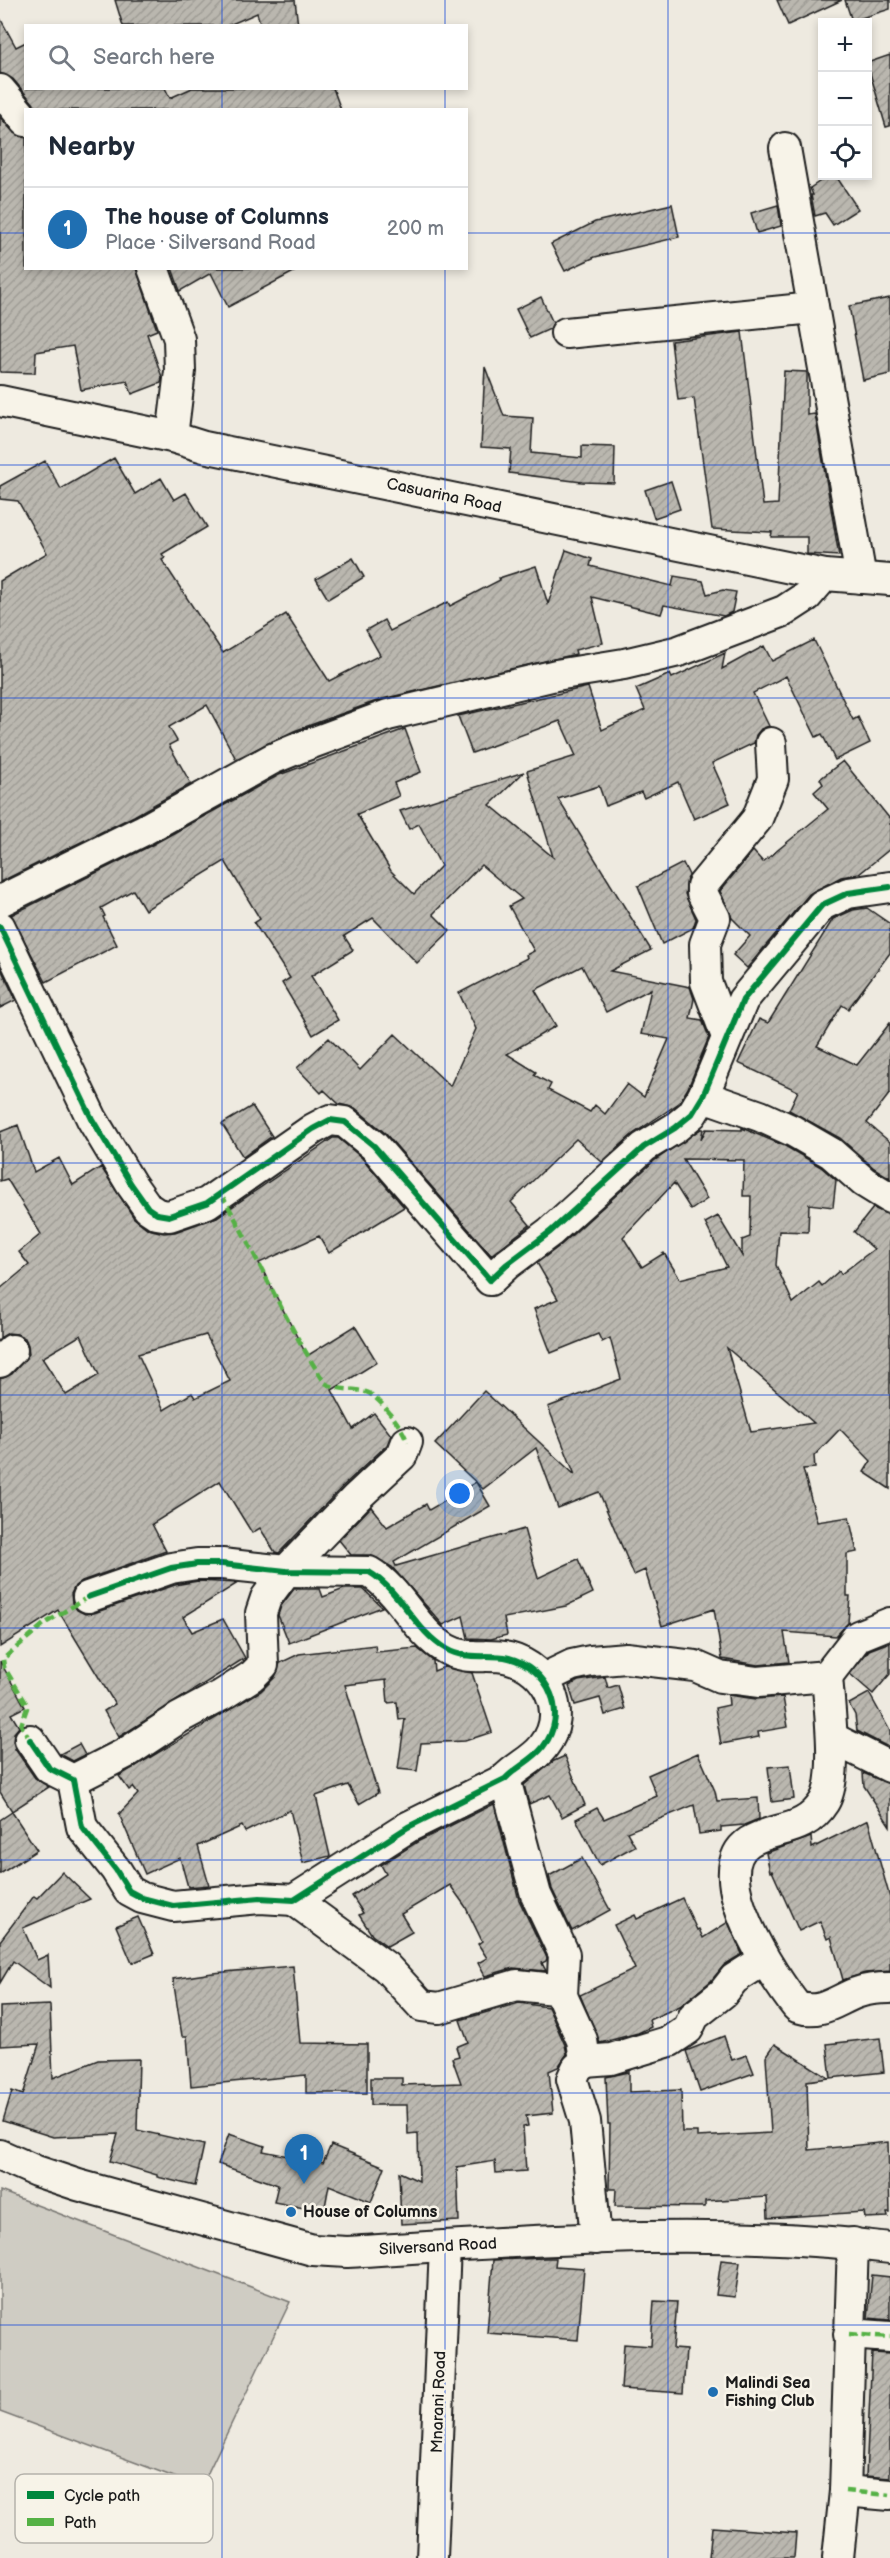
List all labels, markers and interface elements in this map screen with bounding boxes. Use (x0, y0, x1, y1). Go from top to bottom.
map controls (818, 18, 872, 180)
button: + (818, 18, 872, 72)
search box (24, 24, 468, 90)
icon: search (45, 41, 78, 74)
text: Search here (93, 44, 215, 71)
button: − (818, 72, 872, 126)
button: locate (818, 126, 872, 180)
text: Nearby (48, 132, 135, 163)
text: The house of Columns (105, 204, 329, 231)
text: 1 (63, 217, 72, 241)
text: 200 m (387, 217, 444, 241)
text: Place · Silversand Road (105, 231, 316, 255)
street label: Casuarina Road (385, 475, 503, 517)
your location (445, 1479, 474, 1508)
pin: 1 (284, 2134, 324, 2184)
place label: House of Columns (303, 2203, 438, 2222)
marker: House of Columns (284, 2205, 298, 2219)
street label: Silversand Road (379, 2234, 497, 2260)
street label: Mnarani Road (428, 2351, 450, 2453)
place label: Malindi Sea Fishing Club (725, 2374, 815, 2411)
marker: Malindi Sea Fishing Club (706, 2385, 720, 2399)
legend (15, 2474, 213, 2543)
text: Cycle path (64, 2487, 140, 2506)
text: Path (64, 2514, 96, 2533)

